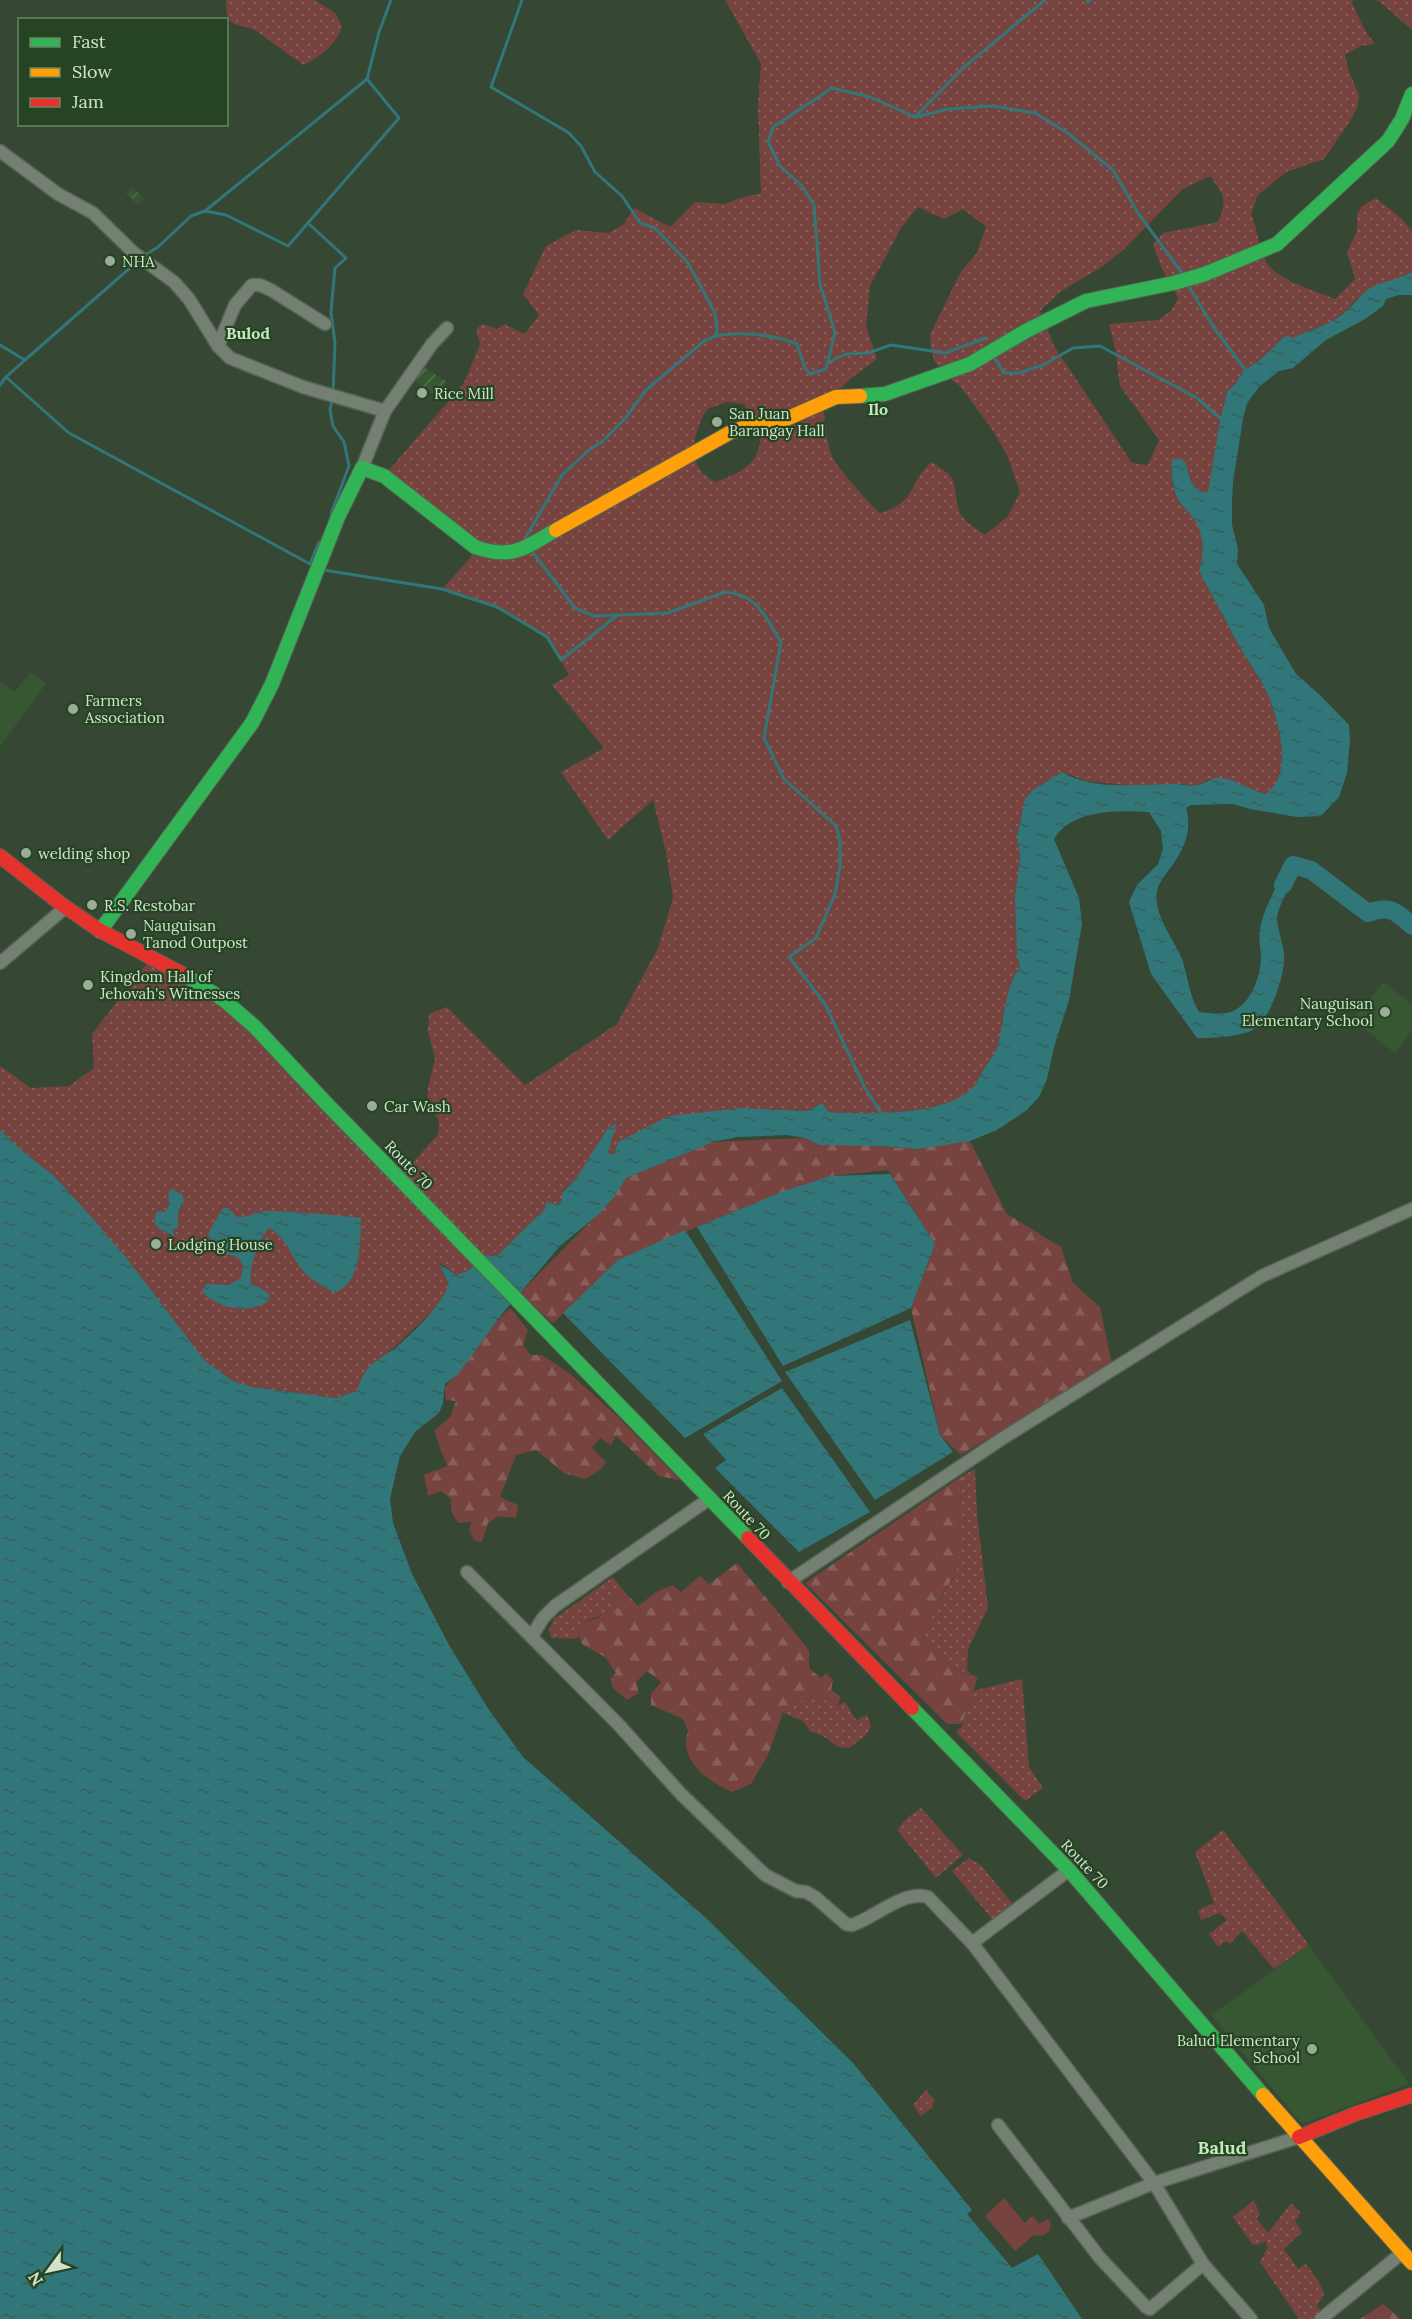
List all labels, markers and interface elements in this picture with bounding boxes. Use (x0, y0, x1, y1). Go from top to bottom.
legend (18, 18, 228, 126)
text: Fast (72, 30, 106, 53)
text: Slow (72, 60, 112, 83)
text: Jam (71, 90, 104, 113)
place label: NHA (122, 252, 155, 271)
marker: NHA (103, 254, 117, 268)
district label: Bulod (226, 323, 270, 343)
place label: Rice Mill (434, 384, 494, 403)
marker: Rice Mill (415, 386, 429, 400)
district label: Ilo (868, 399, 888, 419)
place label: San Juan Barangay Hall (729, 404, 825, 440)
marker: San Juan Barangay Hall (710, 415, 724, 429)
place label: Farmers Association (84, 691, 165, 727)
marker: Farmers Association (66, 702, 80, 716)
place label: welding shop (38, 844, 130, 863)
marker: welding shop (19, 846, 33, 860)
place label: R.S. Restobar (104, 896, 196, 915)
marker: R.S. Restobar (85, 898, 99, 912)
place label: Nauguisan Tanod Outpost (143, 916, 248, 952)
marker: Nauguisan Tanod Outpost (124, 927, 138, 941)
place label: Kingdom Hall of Jehovah's Witnesses (99, 967, 240, 1003)
marker: Kingdom Hall of Jehovah's Witnesses (81, 978, 95, 992)
place label: Nauguisan Elementary School (1242, 994, 1373, 1030)
marker: Nauguisan Elementary School (1378, 1005, 1392, 1019)
place label: Car Wash (384, 1097, 451, 1116)
marker: Car Wash (365, 1099, 379, 1113)
street label: Route 70 (381, 1136, 437, 1194)
place label: Lodging House (168, 1235, 273, 1254)
marker: Lodging House (149, 1237, 163, 1251)
street label: Route 70 (719, 1486, 775, 1544)
street label: Route 70 (1057, 1835, 1113, 1893)
place label: Balud Elementary School (1177, 2031, 1300, 2067)
marker: Balud Elementary School (1305, 2042, 1319, 2056)
district label: Balud (1198, 2136, 1247, 2159)
north arrow (18, 2241, 78, 2301)
text: N (24, 2269, 47, 2290)

